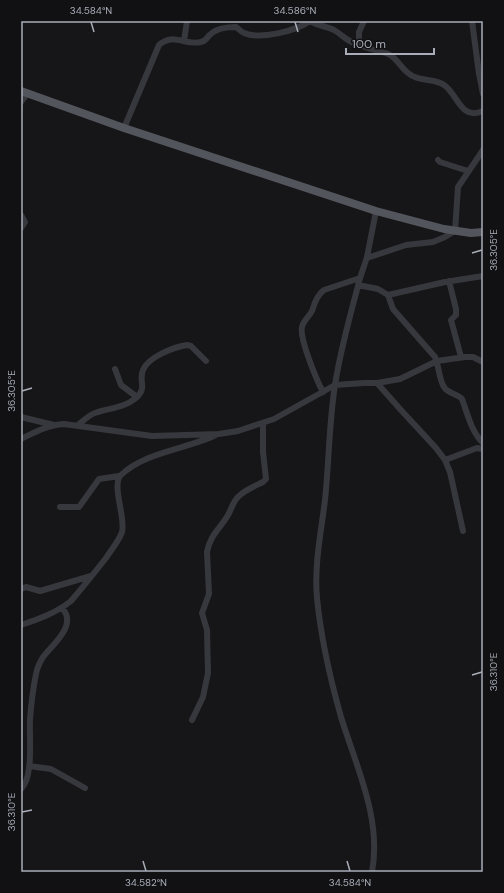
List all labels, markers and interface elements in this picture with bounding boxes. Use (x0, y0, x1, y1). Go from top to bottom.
text: 34.584°N (70, 4, 112, 17)
text: 34.586°N (274, 4, 316, 17)
scale bar (346, 30, 434, 56)
text: 100 m (352, 36, 386, 52)
text: 36.305°E (487, 229, 500, 271)
text: 36.305°E (5, 370, 18, 412)
text: 36.310°E (487, 652, 500, 691)
text: 36.310°E (5, 792, 18, 831)
text: 34.582°N (125, 876, 167, 889)
text: 34.584°N (329, 876, 371, 889)

